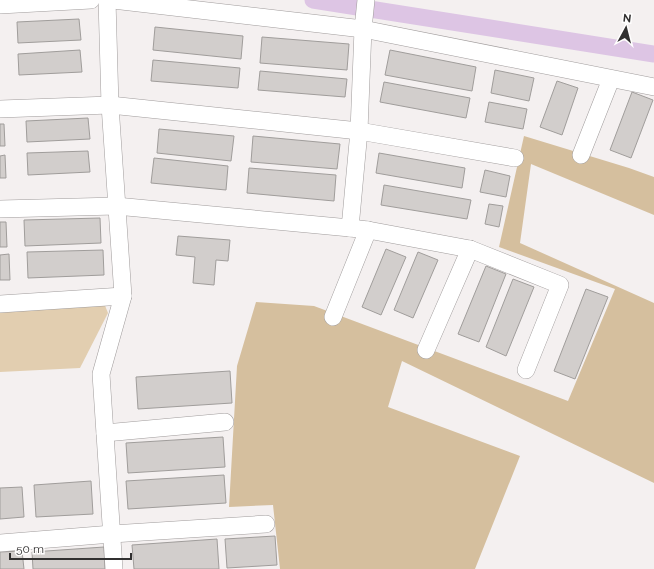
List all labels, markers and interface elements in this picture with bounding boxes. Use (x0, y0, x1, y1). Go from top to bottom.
north arrow (606, 8, 646, 48)
text: N (622, 12, 632, 26)
scale bar (10, 535, 131, 561)
text: 50 m (16, 542, 44, 556)

